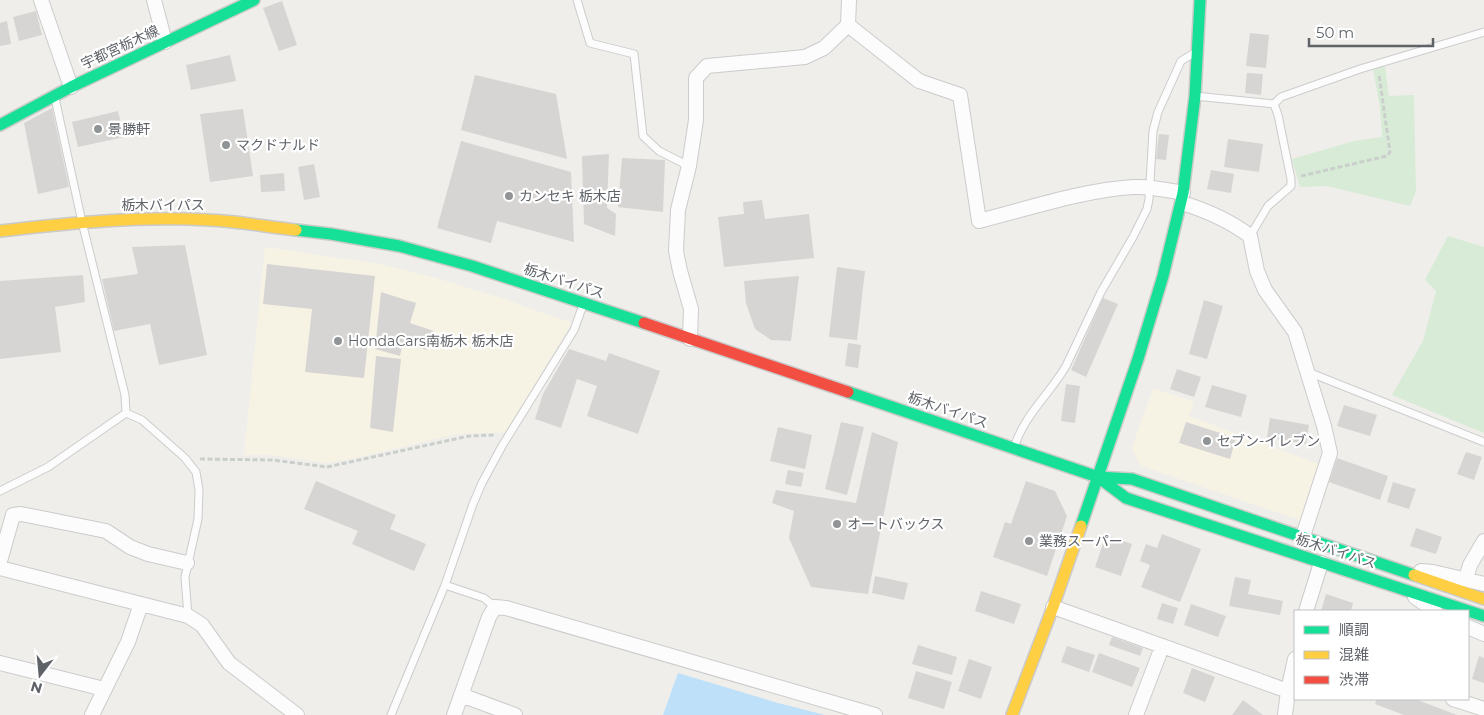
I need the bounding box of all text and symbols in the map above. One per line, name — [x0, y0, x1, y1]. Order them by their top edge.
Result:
scale bar — [1309, 15, 1433, 47]
street label: 宇都宮栃木線 — [78, 21, 162, 73]
text: 50 m — [1316, 23, 1354, 42]
place label: 景勝軒 — [108, 120, 150, 138]
marker: 景勝軒 — [92, 123, 104, 135]
place label: マクドナルド — [236, 136, 320, 154]
marker: マクドナルド — [220, 139, 232, 151]
place label: カンセキ 栃木店 — [519, 187, 621, 205]
marker: カンセキ 栃木店 — [503, 190, 515, 202]
street label: 栃木バイパス — [121, 196, 205, 214]
street label: 栃木バイパス — [521, 260, 607, 302]
place label: HondaCars南栃木 栃木店 — [348, 332, 514, 350]
marker: HondaCars南栃木 栃木店 — [332, 335, 344, 347]
street label: 栃木バイパス — [905, 388, 991, 432]
place label: セブン-イレブン — [1217, 432, 1320, 450]
marker: セブン-イレブン — [1201, 435, 1213, 447]
place label: オートバックス — [847, 515, 945, 533]
marker: オートバックス — [831, 518, 843, 530]
street label: 栃木バイパス — [1293, 530, 1379, 572]
place label: 業務スーパー — [1039, 532, 1123, 550]
marker: 業務スーパー — [1023, 535, 1035, 547]
legend — [1294, 610, 1469, 700]
text: 順調 — [1339, 620, 1369, 639]
text: 混雑 — [1339, 645, 1369, 664]
north arrow — [15, 650, 65, 700]
text: 渋滞 — [1339, 670, 1369, 689]
text: N — [28, 677, 44, 698]

